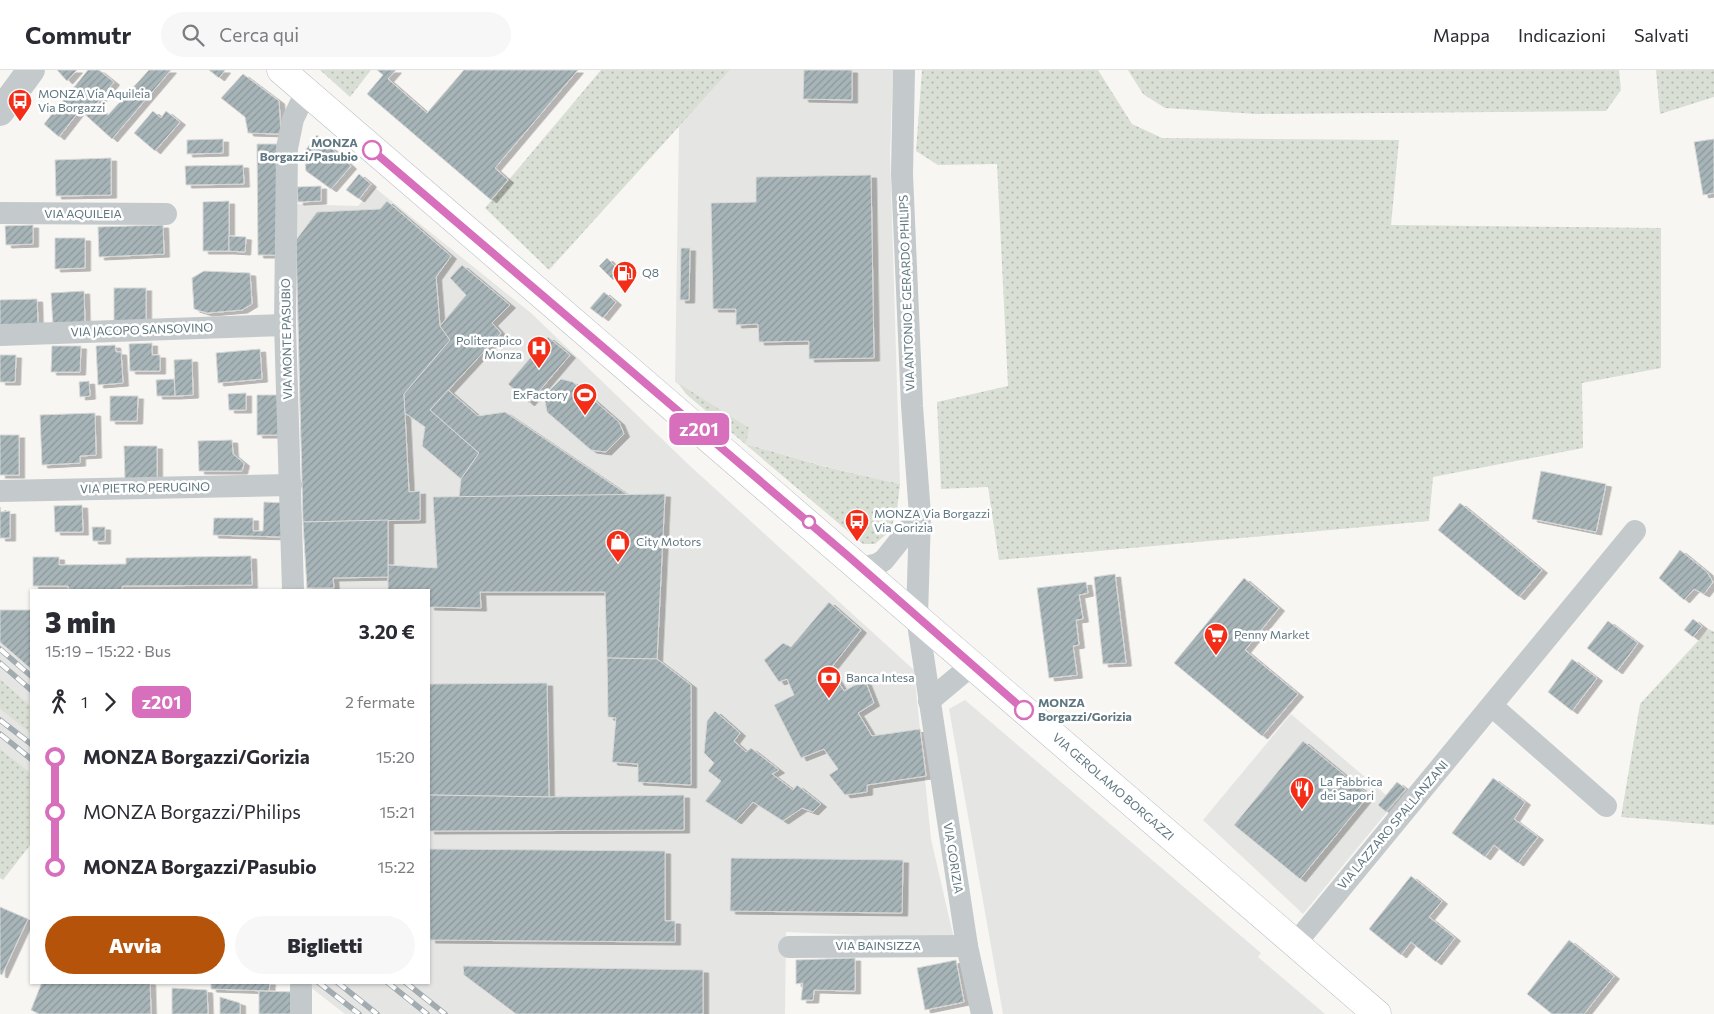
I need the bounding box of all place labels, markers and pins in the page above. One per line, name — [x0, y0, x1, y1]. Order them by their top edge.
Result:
place label: MONZA Via Aquileia Via Borgazzi — [38, 86, 150, 114]
bus stop icon: MONZA Via Aquileia Via Borgazzi — [7, 88, 33, 122]
place label: MONZA Borgazzi/Pasubio — [260, 135, 358, 163]
marker: MONZA Borgazzi/Pasubio — [362, 140, 382, 160]
fuel station icon: Q8 — [612, 260, 638, 294]
place label: Q8 — [642, 265, 659, 279]
place label: Politerapico Monza — [456, 333, 522, 361]
hospital icon: Politerapico Monza — [526, 335, 552, 369]
sports icon: ExFactory — [572, 382, 598, 416]
place label: ExFactory — [513, 387, 568, 401]
place label: MONZA Via Borgazzi Via Gorizia — [874, 506, 990, 534]
bus stop icon: MONZA Via Borgazzi Via Gorizia — [844, 508, 870, 542]
unlabelled marker — [802, 515, 816, 529]
shop icon: City Motors — [605, 529, 631, 563]
place label: City Motors — [636, 534, 701, 548]
supermarket icon: Penny Market — [1203, 622, 1229, 656]
place label: Penny Market — [1234, 627, 1310, 641]
bank icon: Banca Intesa — [816, 665, 842, 699]
place label: Banca Intesa — [846, 670, 915, 684]
place label: MONZA Borgazzi/Gorizia — [1038, 695, 1132, 723]
marker: MONZA Borgazzi/Gorizia — [1014, 700, 1034, 720]
place label: La Fabbrica dei Sapori — [1320, 774, 1383, 802]
restaurant icon: La Fabbrica dei Sapori — [1289, 776, 1315, 810]

